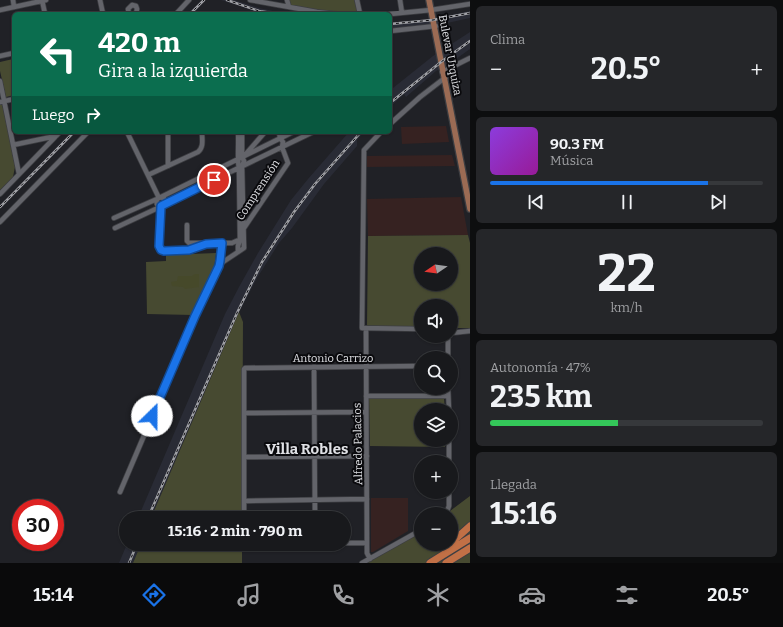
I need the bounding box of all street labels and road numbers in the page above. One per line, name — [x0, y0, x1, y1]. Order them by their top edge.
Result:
street label: Bulevar Urquiza — [436, 14, 464, 96]
street label: Comprensión — [234, 157, 282, 223]
street label: Antonio Carrizo — [293, 352, 373, 365]
street label: Alfredo Palacios — [351, 403, 365, 485]

